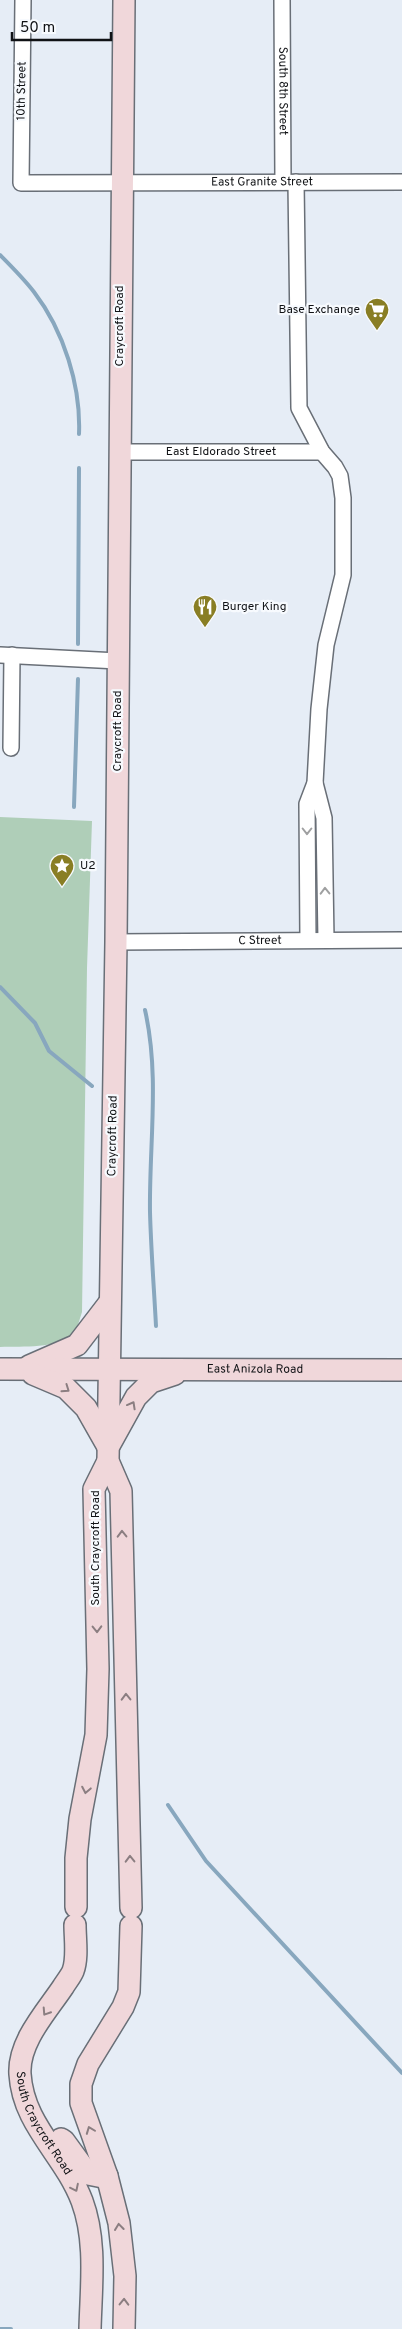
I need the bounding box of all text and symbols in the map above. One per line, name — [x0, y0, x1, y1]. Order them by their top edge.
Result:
scale bar — [12, 10, 111, 42]
text: 50 m — [20, 19, 55, 38]
street label: South 8th Street — [274, 47, 291, 135]
street label: 10th Street — [13, 61, 31, 121]
street label: East Granite Street — [211, 174, 313, 191]
street label: Craycroft Road — [112, 286, 128, 366]
supermarket icon: Base Exchange — [364, 297, 390, 331]
place label: Base Exchange — [279, 302, 360, 318]
street label: East Eldorado Street — [166, 444, 276, 460]
restaurant icon: Burger King — [192, 594, 218, 628]
place label: Burger King — [222, 599, 287, 615]
street label: Craycroft Road — [110, 691, 126, 771]
one-way arrow — [302, 827, 313, 835]
place icon: U2 — [49, 853, 75, 887]
place label: U2 — [80, 858, 96, 874]
one-way arrow — [320, 887, 330, 894]
street label: C Street — [238, 933, 282, 949]
street label: Craycroft Road — [104, 1095, 122, 1177]
street label: East Anizola Road — [207, 1362, 303, 1378]
one-way arrow — [61, 1383, 70, 1393]
one-way arrow — [126, 1401, 136, 1410]
street label: South Craycroft Road — [88, 1490, 104, 1606]
one-way arrow — [117, 1530, 128, 1538]
one-way arrow — [92, 1626, 102, 1633]
one-way arrow — [121, 1693, 132, 1701]
one-way arrow — [81, 1786, 91, 1795]
one-way arrow — [125, 1855, 135, 1863]
one-way arrow — [43, 2006, 52, 2015]
street label: South Craycroft Road — [12, 2071, 75, 2178]
one-way arrow — [86, 2127, 96, 2135]
one-way arrow — [69, 2183, 79, 2192]
one-way arrow — [114, 2223, 125, 2231]
one-way arrow — [119, 2298, 129, 2306]

